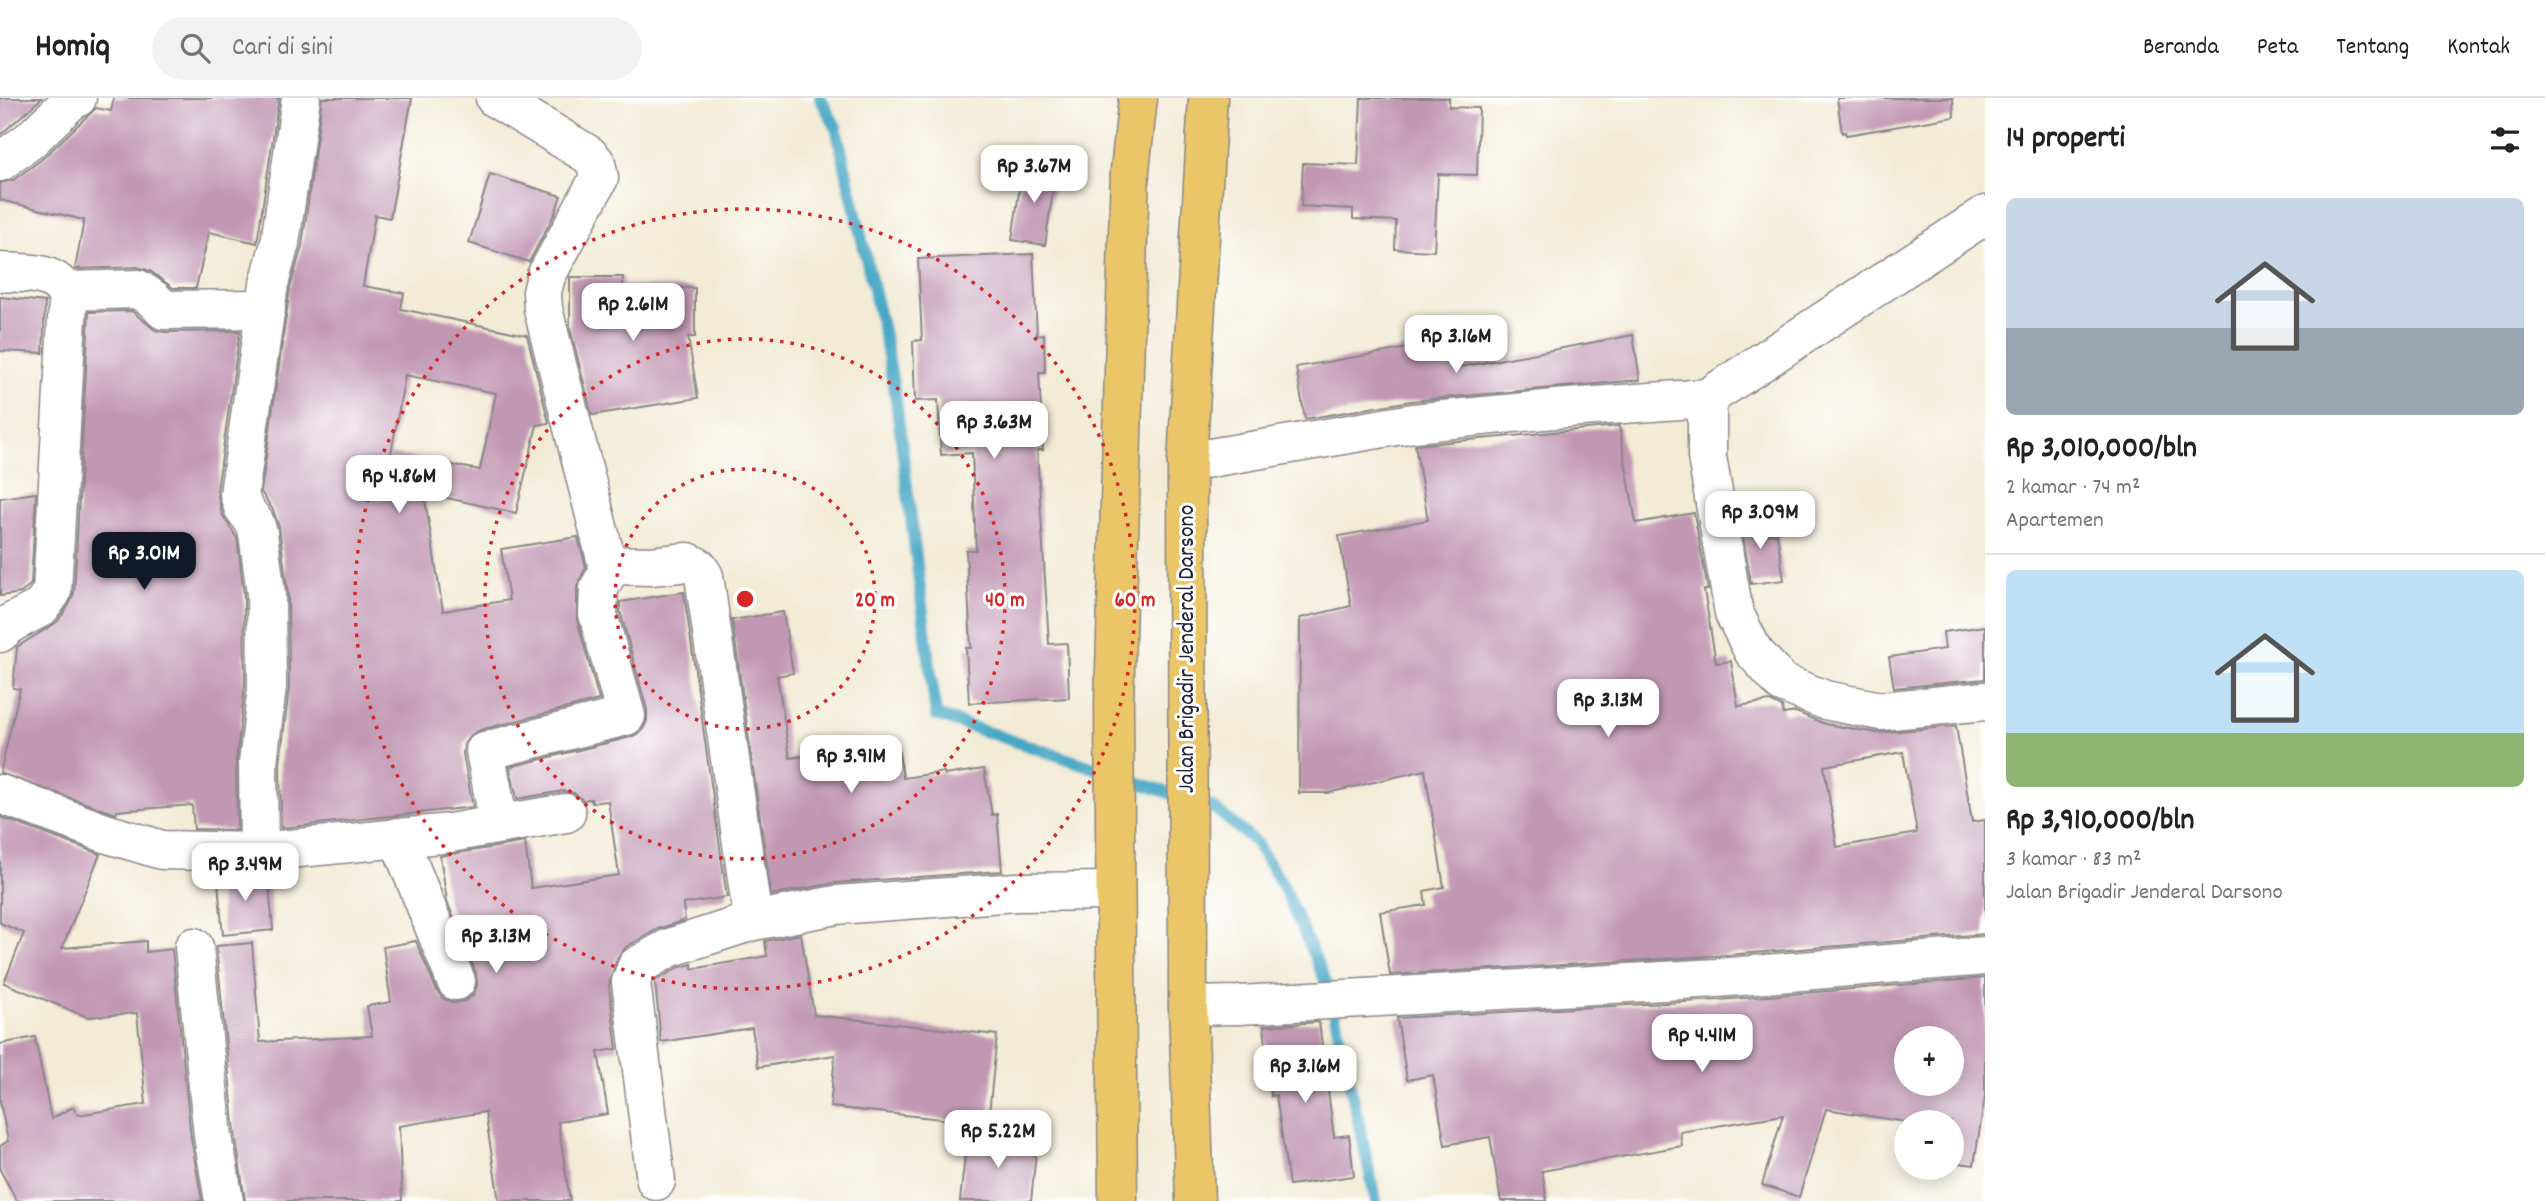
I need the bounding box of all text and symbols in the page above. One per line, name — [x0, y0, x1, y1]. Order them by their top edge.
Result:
search box — [152, 17, 642, 80]
text: Homiq — [35, 25, 110, 72]
icon: search — [176, 29, 214, 67]
text: Cari di sini — [232, 30, 333, 67]
text: Beranda — [2143, 31, 2219, 65]
text: Peta — [2257, 31, 2298, 65]
text: Tentang — [2336, 31, 2409, 65]
text: Kontak — [2447, 31, 2510, 65]
text: 14 properti — [2006, 119, 2125, 162]
icon: filters — [2486, 121, 2524, 159]
pin: Rp 3.67M — [962, 146, 1106, 205]
text: Rp 3.67M — [997, 151, 1071, 184]
icon: home — [2202, 243, 2328, 369]
pin: Rp 2.61M — [561, 284, 705, 343]
text: Rp 2.61M — [598, 289, 668, 322]
pin: Rp 3.16M — [1384, 316, 1528, 375]
text: Rp 3.16M — [1421, 321, 1491, 354]
pin: Rp 3.63M — [922, 402, 1066, 461]
text: Rp 3.63M — [956, 407, 1032, 440]
text: Rp 3,010,000/bln — [2006, 429, 2197, 472]
pin: Rp 4.86M — [327, 456, 471, 515]
text: Rp 4.86M — [362, 461, 436, 494]
text: 2 kamar · 74 m² — [2006, 472, 2140, 505]
pin: Rp 3.09M — [1688, 491, 1832, 551]
text: Rp 3.09M — [1721, 497, 1799, 530]
street label: Jalan Brigadir Jenderal Darsono — [1171, 505, 1205, 793]
text: Apartemen — [2006, 505, 2104, 538]
pin: Rp 3.01M — [72, 532, 216, 592]
text: Rp 3.01M — [108, 538, 180, 571]
centre of rings — [733, 587, 757, 611]
text: 20 m — [855, 587, 895, 617]
text: 40 m — [985, 587, 1025, 617]
text: 60 m — [1115, 587, 1155, 617]
icon: home — [2202, 615, 2328, 741]
pin: Rp 3.13M — [1536, 680, 1680, 739]
text: Rp 3.13M — [1573, 685, 1643, 718]
pin: Rp 3.91M — [779, 736, 923, 795]
text: Rp 3.91M — [816, 741, 886, 774]
text: Rp 3,910,000/bln — [2006, 801, 2194, 844]
pin: Rp 3.49M — [173, 844, 317, 903]
text: 3 kamar · 83 m² — [2006, 844, 2142, 877]
text: Rp 3.49M — [208, 849, 282, 882]
text: Jalan Brigadir Jenderal Darsono — [2006, 877, 2283, 910]
pin: Rp 3.13M — [424, 916, 568, 975]
text: Rp 3.13M — [461, 921, 531, 954]
pin: Rp 4.41M — [1630, 1014, 1774, 1074]
text: Rp 4.41M — [1668, 1020, 1736, 1053]
map controls — [1894, 1026, 1964, 1180]
button: + — [1894, 1026, 1964, 1096]
pin: Rp 3.16M — [1233, 1046, 1377, 1105]
text: Rp 3.16M — [1270, 1051, 1340, 1084]
pin: Rp 5.22M — [926, 1110, 1070, 1170]
button: − — [1894, 1110, 1964, 1180]
text: Rp 5.22M — [960, 1116, 1036, 1149]

